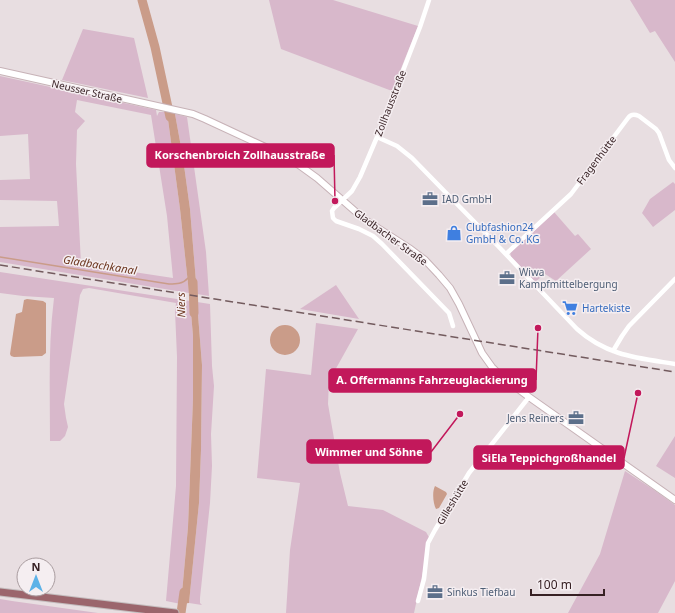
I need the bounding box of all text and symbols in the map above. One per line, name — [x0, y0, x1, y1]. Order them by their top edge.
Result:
street label: Zollhausstraße — [371, 68, 409, 138]
street label: Neusser Straße — [50, 76, 124, 106]
street label: Fragenhütte — [573, 132, 619, 187]
callout: Korschenbroich Zollhausstraße — [147, 144, 334, 167]
text: Korschenbroich Zollhausstraße — [155, 147, 326, 162]
office icon: IAD GmbH — [421, 190, 439, 208]
place label: IAD GmbH — [442, 192, 492, 206]
street label: Gladbacher Straße — [352, 206, 431, 269]
place label: Clubfashion24 GmbH & Co. KG — [466, 220, 540, 246]
shop icon: Clubfashion24 GmbH & Co. KG — [445, 224, 463, 242]
water label: Gladbachkanal — [62, 251, 139, 278]
place label: Wiwa Kampfmittelbergung — [519, 265, 618, 291]
office icon: Wiwa Kampfmittelbergung — [498, 269, 516, 287]
water label: Niers — [173, 292, 188, 318]
supermarket icon: Hartekiste — [561, 299, 579, 317]
place label: Hartekiste — [582, 301, 631, 315]
callout: A. Offermanns Fahrzeuglackierung — [329, 369, 536, 392]
text: A. Offermanns Fahrzeuglackierung — [336, 372, 528, 387]
office icon: Jens Reiners — [567, 409, 585, 427]
place label: Jens Reiners — [506, 411, 564, 425]
callout: Wimmer und Söhne — [307, 440, 431, 463]
text: Wimmer und Söhne — [315, 444, 423, 459]
callout: SiEla Teppichgroßhandel — [474, 446, 624, 469]
text: SiEla Teppichgroßhandel — [482, 450, 616, 465]
street label: Gilleshütte — [433, 476, 471, 527]
north arrow — [16, 557, 56, 597]
text: N — [32, 559, 40, 574]
scale bar — [531, 571, 604, 597]
text: 100 m — [537, 576, 572, 593]
office icon: Sinkus Tiefbau — [426, 583, 444, 601]
place label: Sinkus Tiefbau — [447, 585, 515, 599]

